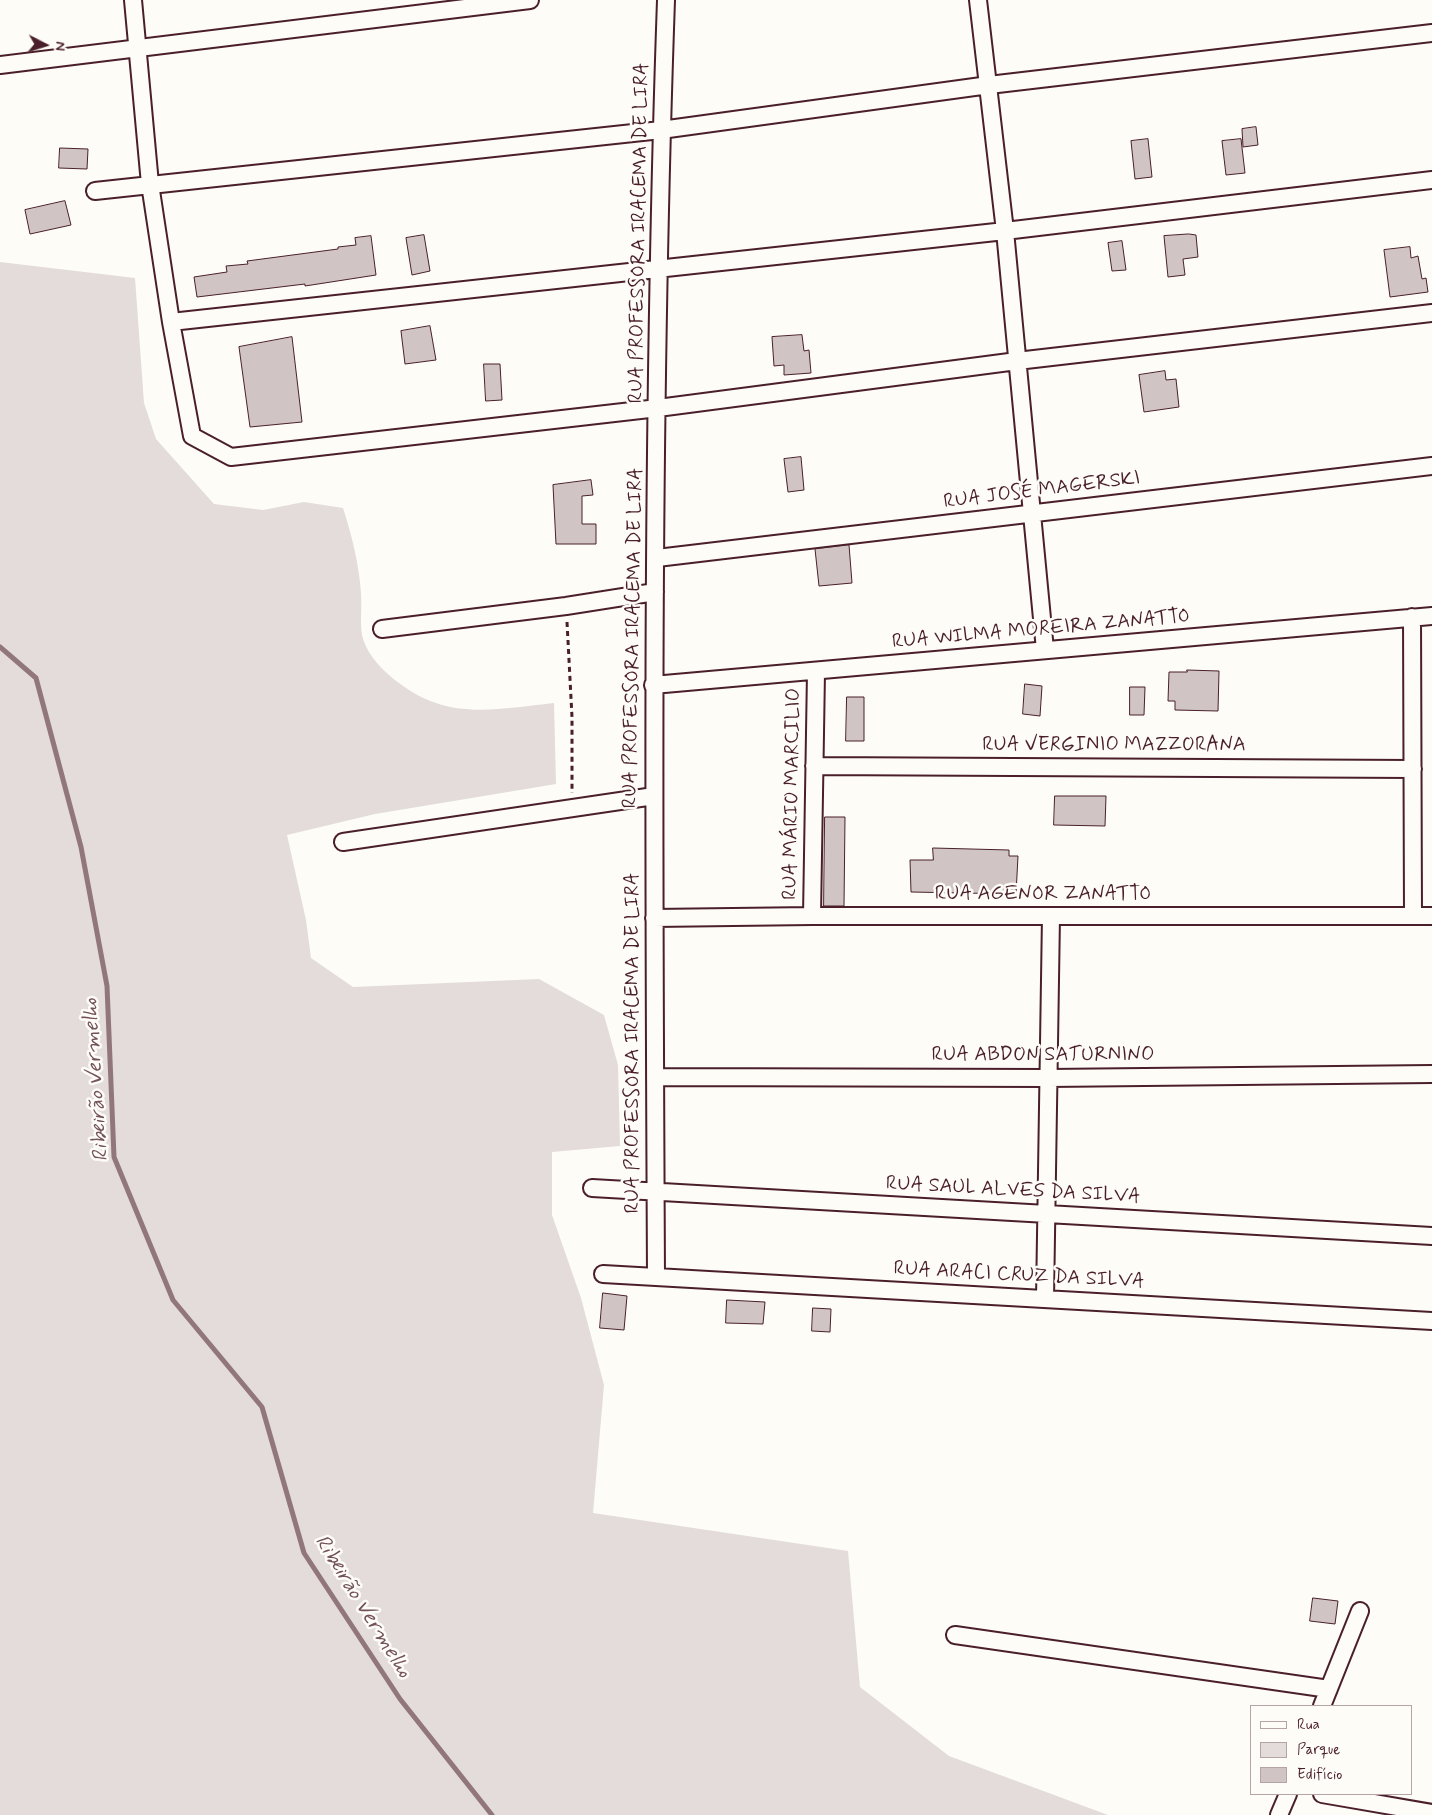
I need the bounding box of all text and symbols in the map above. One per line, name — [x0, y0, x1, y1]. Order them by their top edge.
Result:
north arrow — [20, 20, 70, 70]
text: N — [51, 41, 69, 52]
street label: RUA PROFESSORA IRACEMA DE LIRA — [625, 62, 655, 404]
street label: RUA PROFESSORA IRACEMA DE LIRA — [619, 467, 649, 809]
street label: RUA JOSÉ MAGERSKI — [942, 467, 1142, 515]
street label: RUA WILMA MOREIRA ZANATTO — [891, 605, 1191, 655]
street label: RUA MÁRIO MARCILIO — [779, 688, 807, 900]
street label: RUA VERGINIO MAZZORANA — [982, 734, 1246, 758]
street label: RUA PROFESSORA IRACEMA DE LIRA — [622, 873, 646, 1213]
street label: RUA AGENOR ZANATTO — [935, 883, 1151, 907]
water label: Ribeirão Vermelho — [79, 998, 115, 1162]
street label: RUA ABDON SATURNINO — [932, 1044, 1154, 1068]
street label: RUA SAUL ALVES DA SILVA — [885, 1172, 1141, 1210]
street label: RUA ARACI CRUZ DA SILVA — [893, 1257, 1145, 1295]
water label: Ribeirão Vermelho — [308, 1531, 416, 1683]
legend — [1250, 1705, 1412, 1795]
text: Rua — [1297, 1715, 1320, 1735]
text: Parque — [1297, 1740, 1340, 1760]
text: Edifício — [1297, 1765, 1342, 1785]

